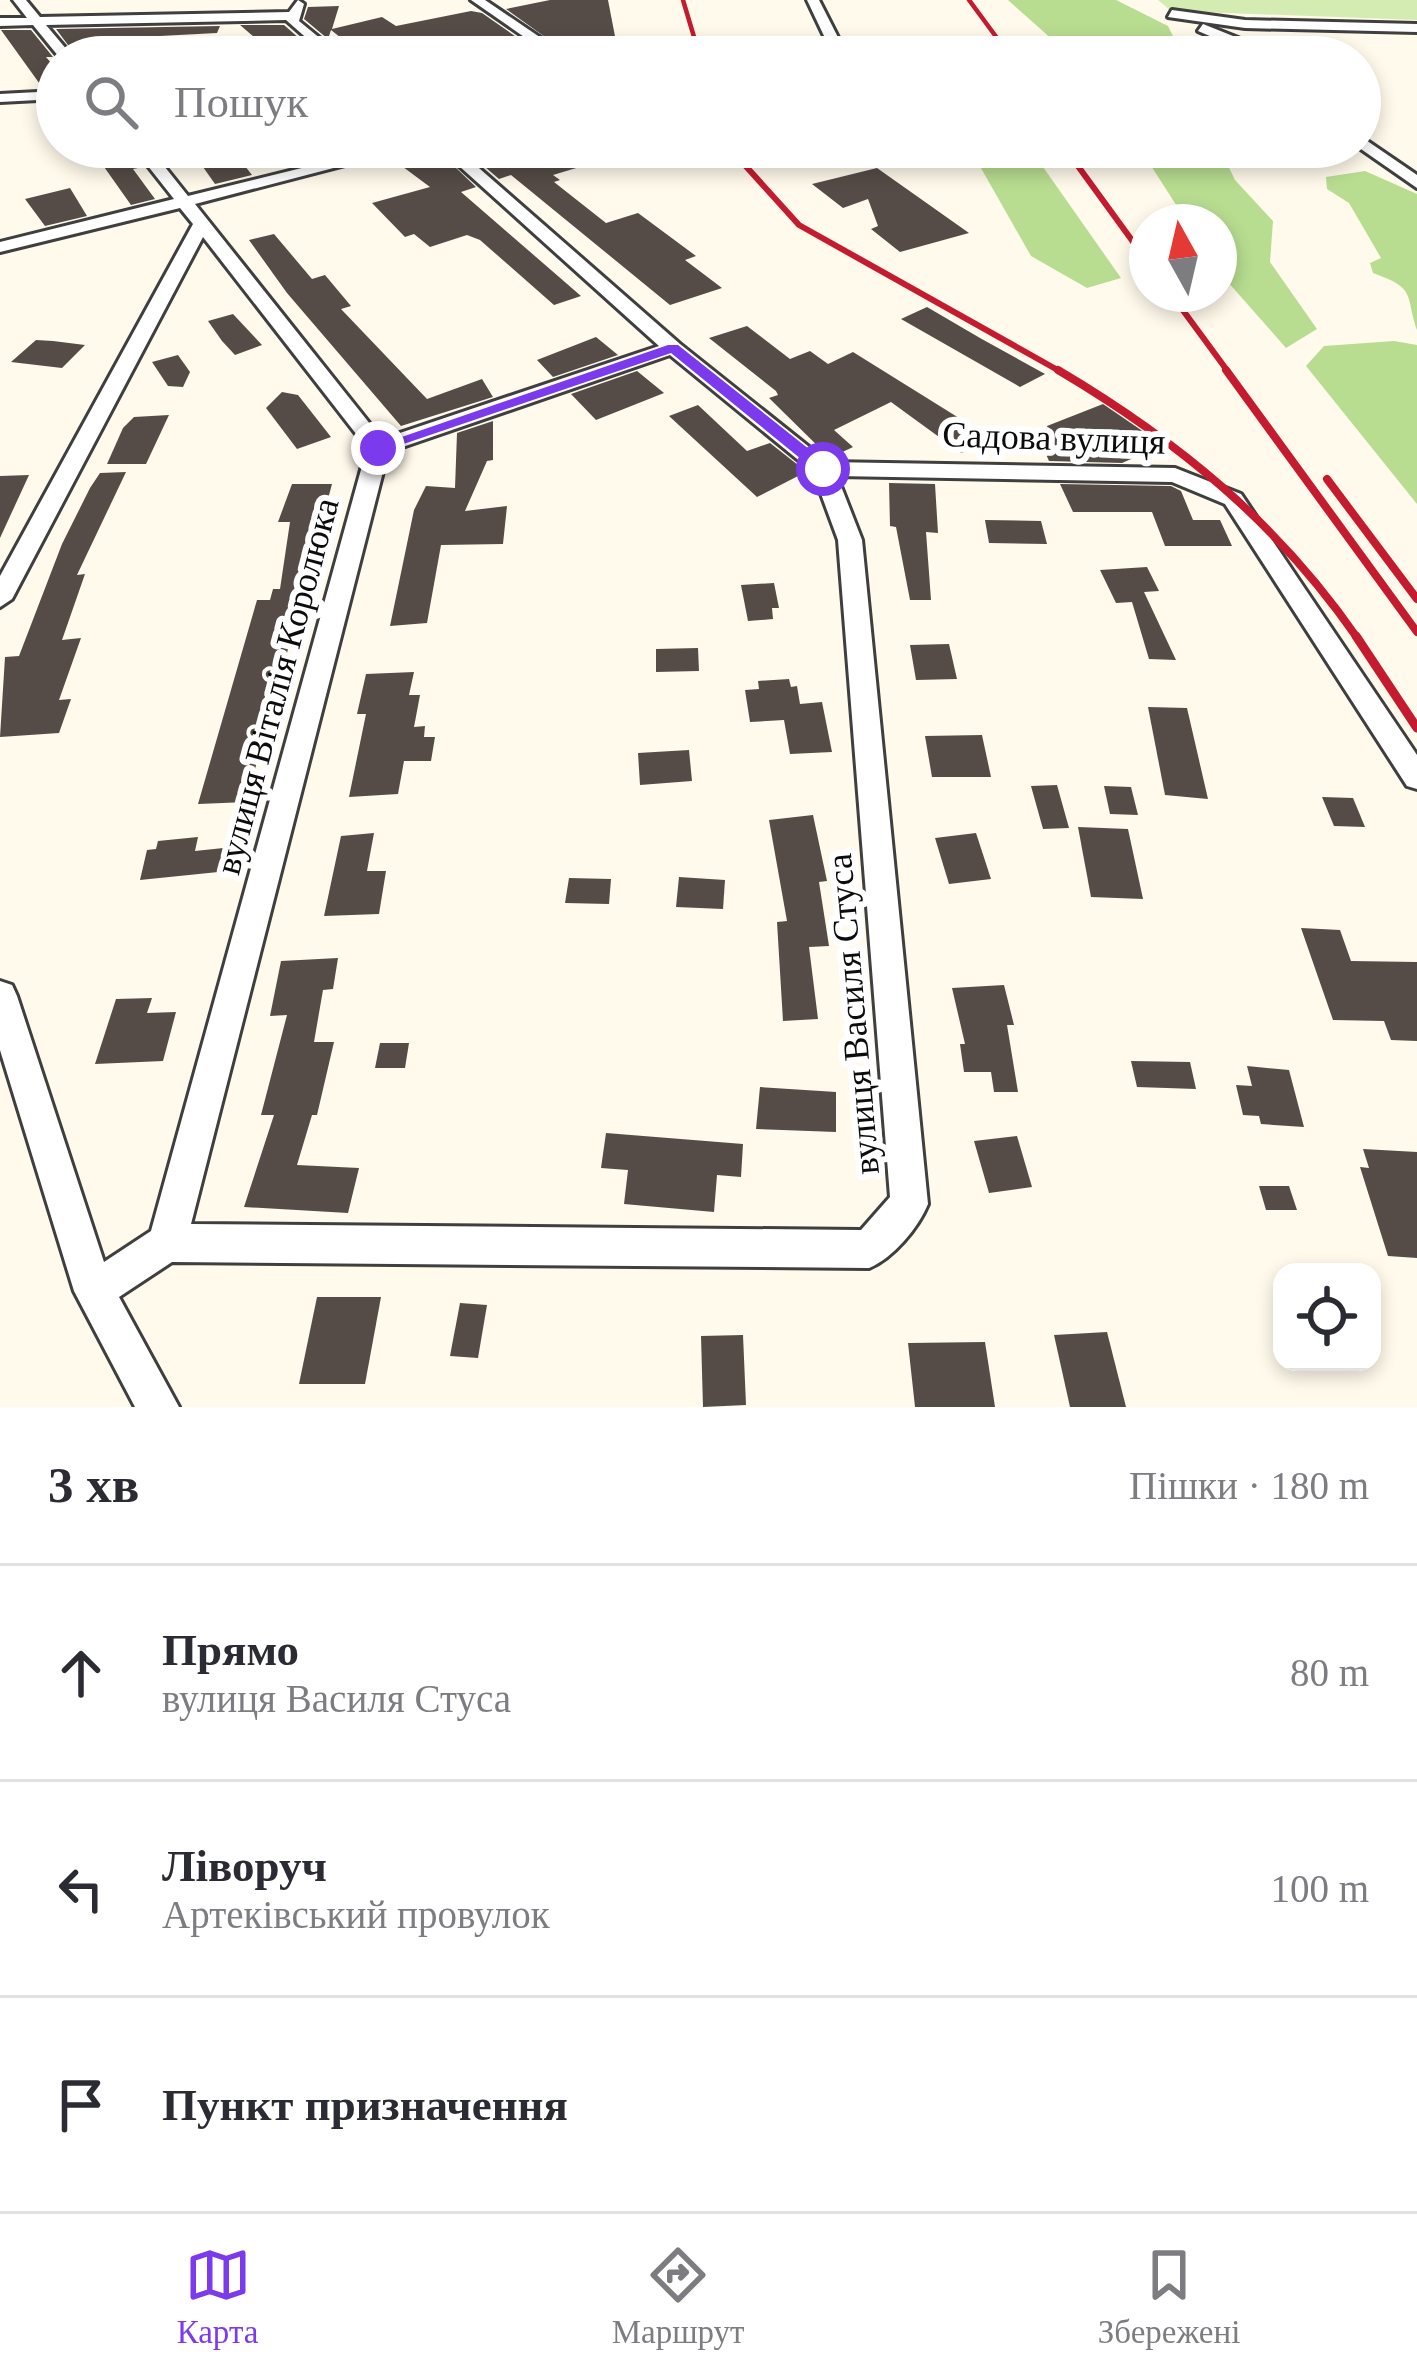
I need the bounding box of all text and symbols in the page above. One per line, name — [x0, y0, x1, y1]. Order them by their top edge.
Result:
search box — [36, 36, 1381, 168]
icon: search — [78, 69, 144, 135]
text: Пошук — [174, 77, 308, 127]
north arrow — [1129, 204, 1237, 312]
street label: Садова вулиця — [942, 414, 1166, 462]
route end — [351, 421, 405, 475]
route start — [796, 442, 850, 496]
street label: вулиця Віталія Королюка — [207, 494, 347, 878]
street label: вулиця Василя Стуса — [819, 852, 887, 1176]
map controls — [1273, 1263, 1381, 1371]
button: locate — [1273, 1263, 1381, 1371]
text: 3 хв — [48, 1457, 139, 1513]
text: Пішки · 180 m — [1129, 1464, 1369, 1507]
text: Прямо — [162, 1625, 299, 1675]
icon: ahead — [48, 1640, 114, 1706]
text: 80 m — [1290, 1651, 1369, 1694]
text: вулиця Василя Стуса — [162, 1677, 511, 1720]
text: Ліворуч — [162, 1841, 327, 1891]
icon: left — [48, 1856, 114, 1922]
text: 100 m — [1270, 1867, 1369, 1910]
text: Артеківський провулок — [162, 1893, 550, 1936]
icon: arrive — [48, 2072, 114, 2138]
text: Пункт призначення — [162, 2080, 568, 2130]
tab: Карта — [177, 2242, 258, 2351]
tab: Маршрут — [612, 2242, 745, 2351]
tab: Збережені — [1098, 2242, 1240, 2351]

